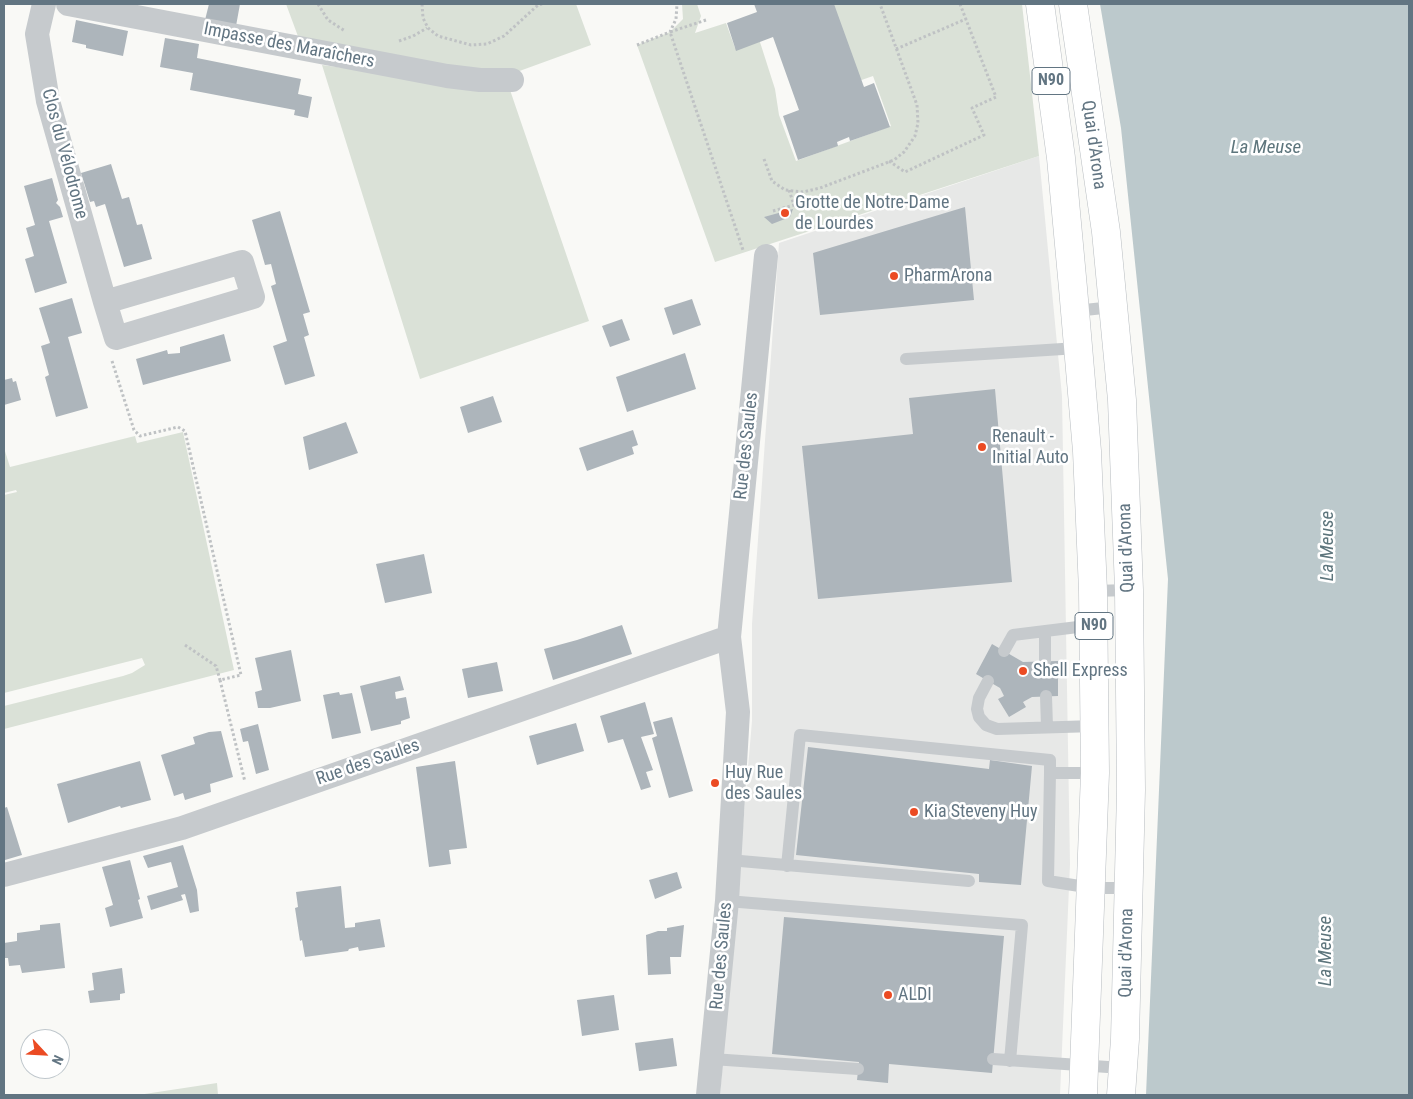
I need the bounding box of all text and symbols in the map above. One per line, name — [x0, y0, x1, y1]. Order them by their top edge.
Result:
street label: Impasse des Maraîchers — [202, 19, 376, 73]
road number: N90 — [1032, 68, 1070, 94]
street label: Clos du Vélodrome — [36, 86, 92, 222]
street label: Quai d'Arona — [1076, 99, 1110, 191]
water label: La Meuse — [1231, 137, 1301, 159]
place label: Grotte de Notre-Dame de Lourdes — [795, 192, 949, 234]
marker: Grotte de Notre-Dame de Lourdes — [779, 207, 791, 219]
place label: PharmArona — [904, 265, 992, 287]
marker: PharmArona — [888, 270, 900, 282]
street label: Rue des Saules — [731, 391, 763, 501]
place label: Renault - Initial Auto — [992, 426, 1069, 468]
marker: Renault - Initial Auto — [976, 441, 988, 453]
street label: Quai d'Arona — [1115, 503, 1139, 593]
water label: La Meuse — [1317, 511, 1339, 581]
road number: N90 — [1075, 612, 1113, 640]
place label: Shell Express — [1033, 660, 1128, 682]
marker: Shell Express — [1017, 665, 1029, 677]
street label: Rue des Saules — [313, 735, 423, 791]
place label: Huy Rue des Saules — [725, 762, 802, 804]
marker: Huy Rue des Saules — [709, 777, 721, 789]
place label: Kia Steveny Huy — [924, 801, 1037, 823]
marker: Kia Steveny Huy — [908, 806, 920, 818]
street label: Rue des Saules — [707, 901, 737, 1011]
street label: Quai d'Arona — [1115, 908, 1139, 998]
water label: La Meuse — [1315, 916, 1337, 986]
place label: ALDI — [898, 984, 932, 1006]
marker: ALDI — [882, 989, 894, 1001]
north arrow — [20, 1029, 70, 1079]
text: N — [49, 1053, 67, 1067]

